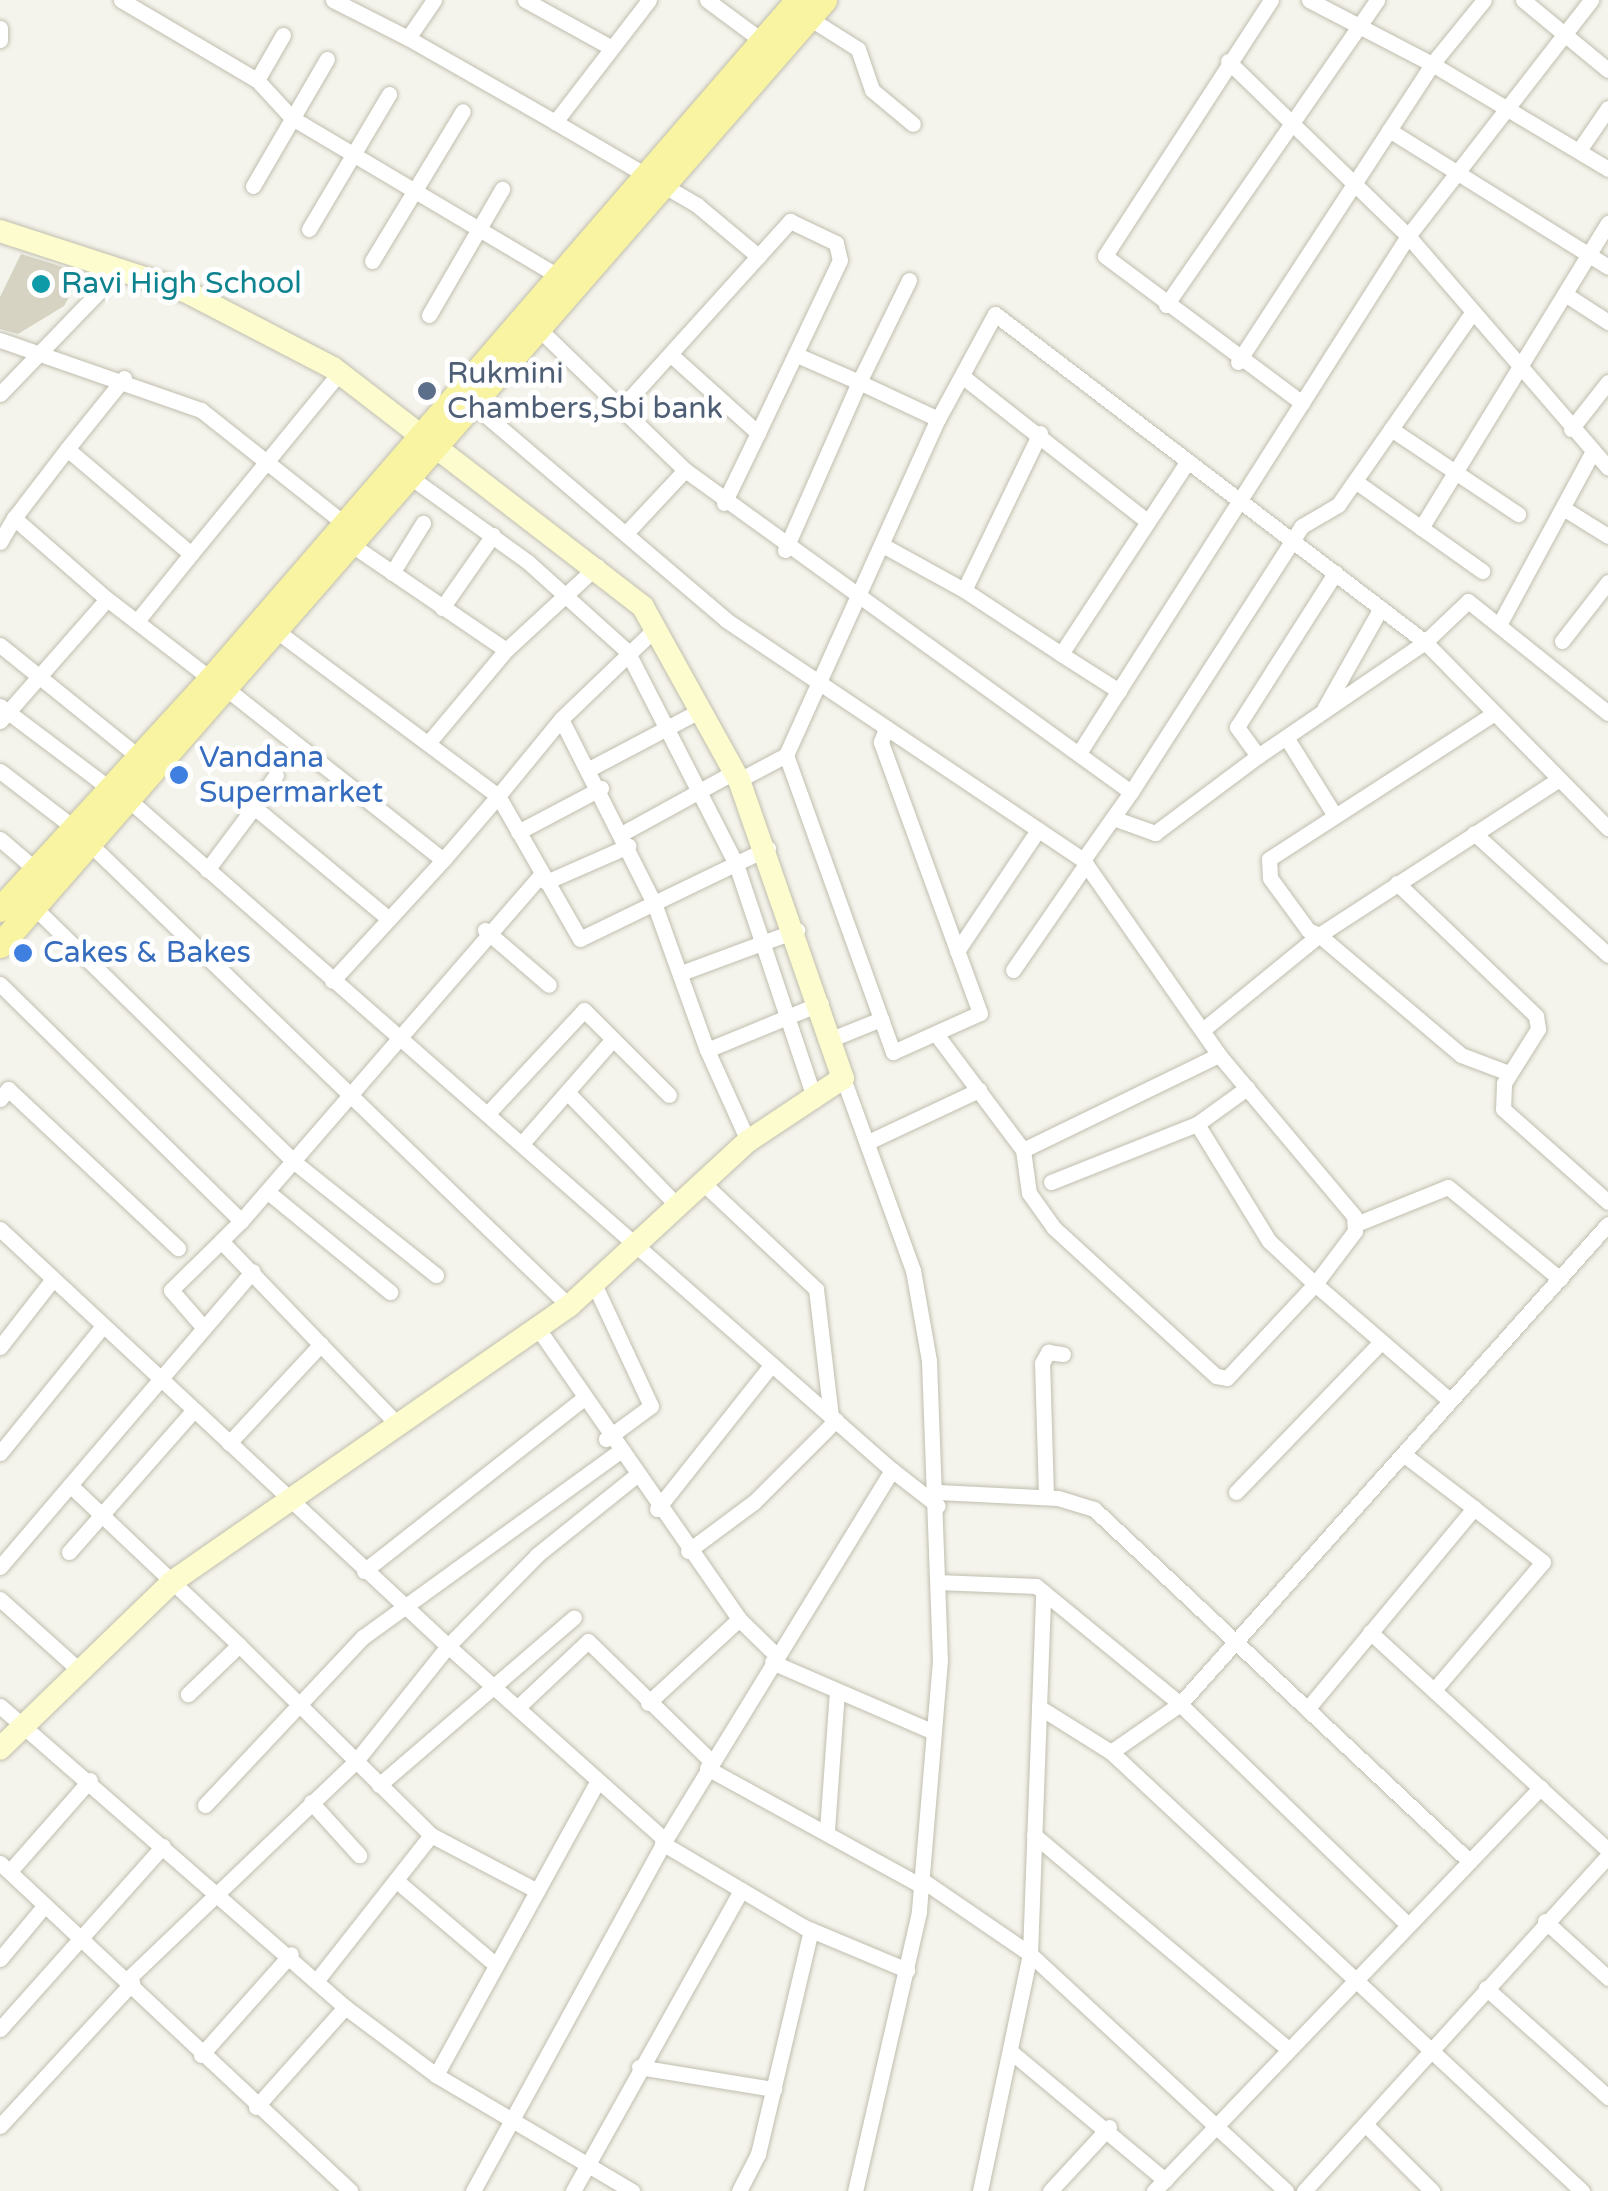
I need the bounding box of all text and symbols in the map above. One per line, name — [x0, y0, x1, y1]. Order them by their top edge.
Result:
place label: Ravi High School — [61, 266, 302, 302]
marker: Ravi High School — [30, 273, 52, 295]
place label: Rukmini Chambers,Sbi bank — [447, 356, 723, 426]
marker: Rukmini Chambers,Sbi bank — [416, 380, 438, 402]
place label: Vandana Supermarket — [199, 740, 383, 810]
marker: Vandana Supermarket — [168, 764, 190, 786]
place label: Cakes & Bakes — [43, 935, 251, 971]
marker: Cakes & Bakes — [12, 942, 34, 964]

